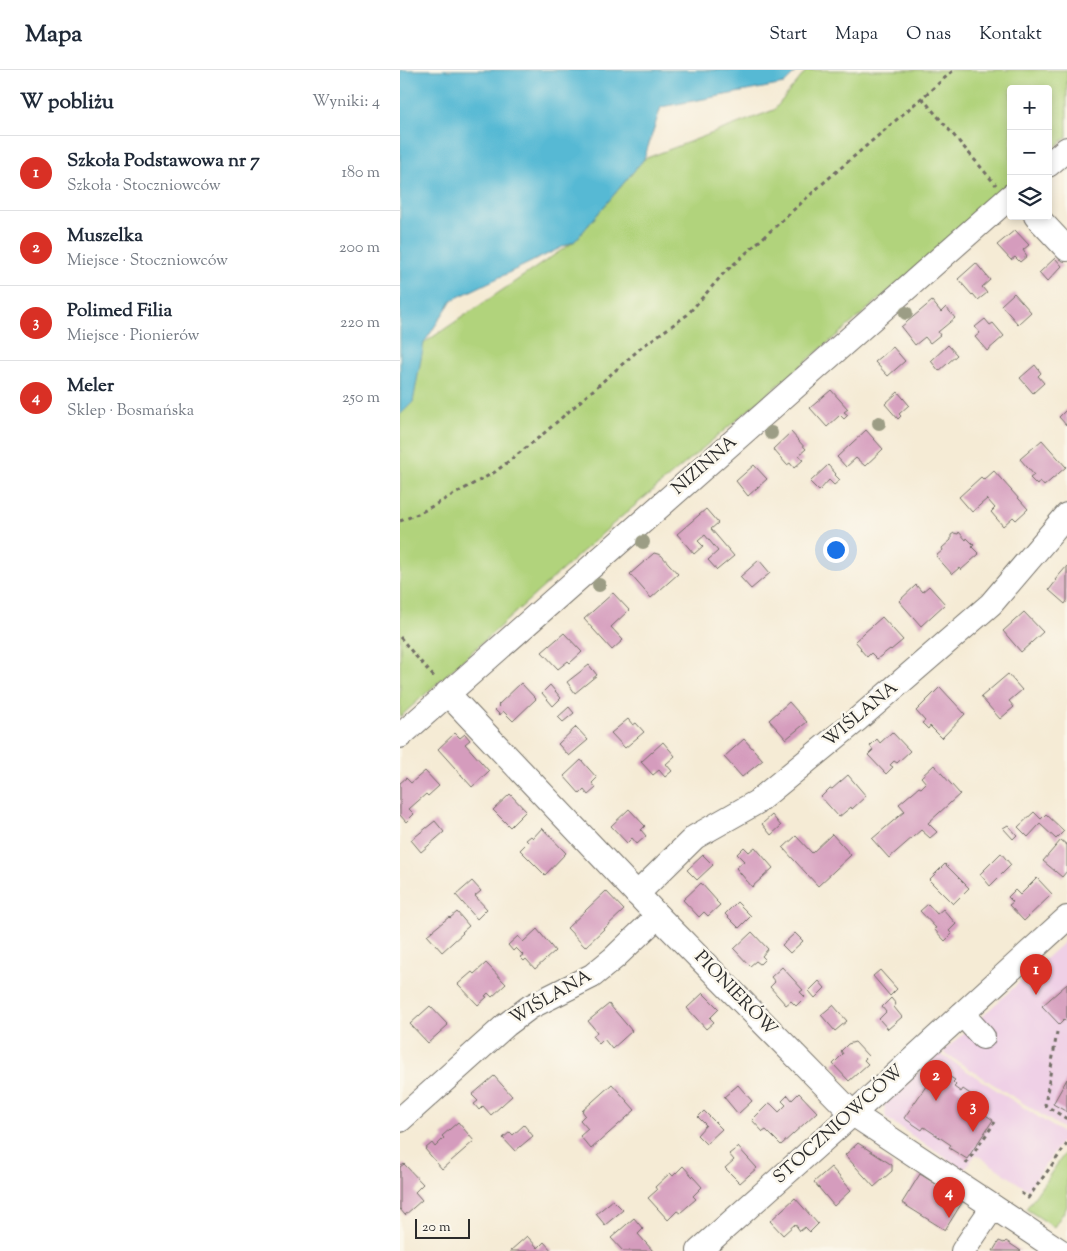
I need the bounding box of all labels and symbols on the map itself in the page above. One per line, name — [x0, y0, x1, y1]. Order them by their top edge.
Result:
street label: NIZINNA — [667, 430, 744, 502]
your location — [823, 537, 849, 563]
street label: WIŚLANA — [817, 675, 904, 754]
street label: PIONIERÓW — [688, 945, 783, 1042]
pin: 1 — [1020, 954, 1052, 995]
street label: WIŚLANA — [505, 963, 597, 1032]
street label: STOCZNIOWCÓW — [767, 1058, 910, 1191]
pin: 2 — [920, 1060, 952, 1101]
pin: 3 — [957, 1091, 989, 1132]
pin: 4 — [933, 1177, 965, 1218]
scale bar — [415, 1216, 470, 1239]

